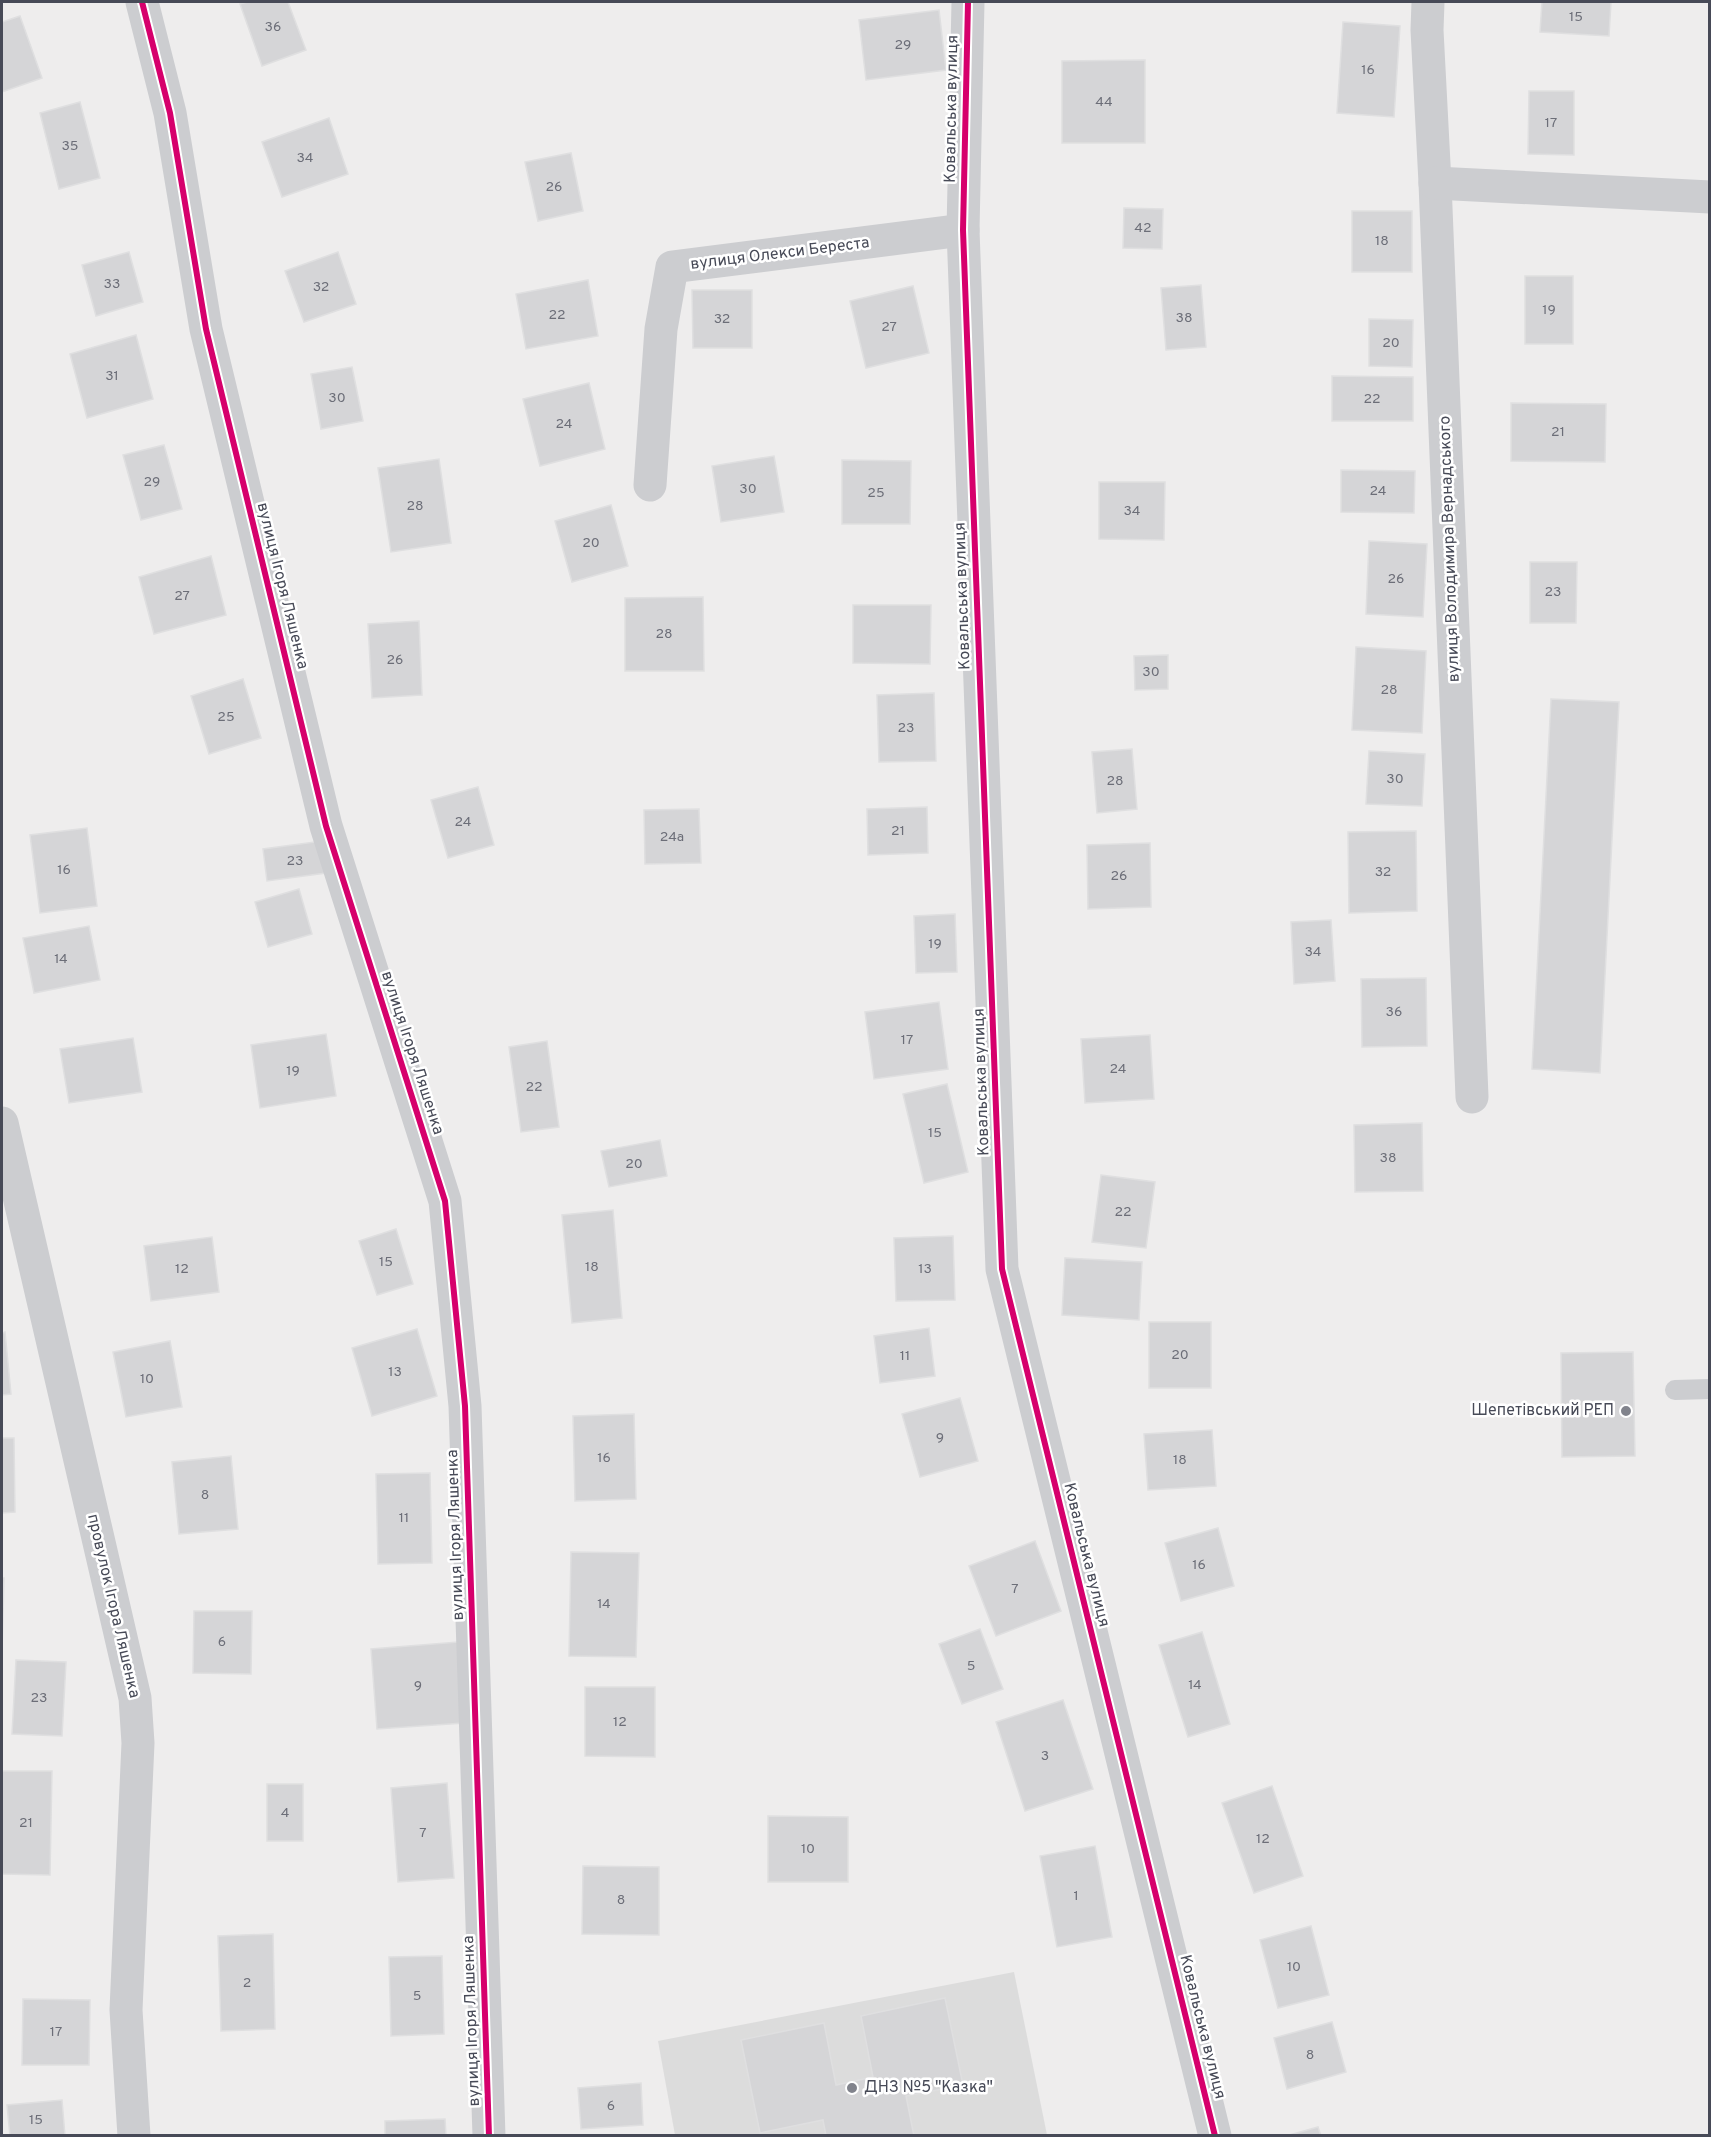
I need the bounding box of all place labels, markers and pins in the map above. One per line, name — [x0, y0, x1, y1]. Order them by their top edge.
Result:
place label: Шепетівський РЕП — [1471, 1401, 1614, 1421]
marker: Шепетівський РЕП — [1619, 1404, 1633, 1418]
place label: ДНЗ №5 "Казка" — [864, 2078, 993, 2098]
marker: ДНЗ №5 "Казка" — [845, 2081, 859, 2095]

